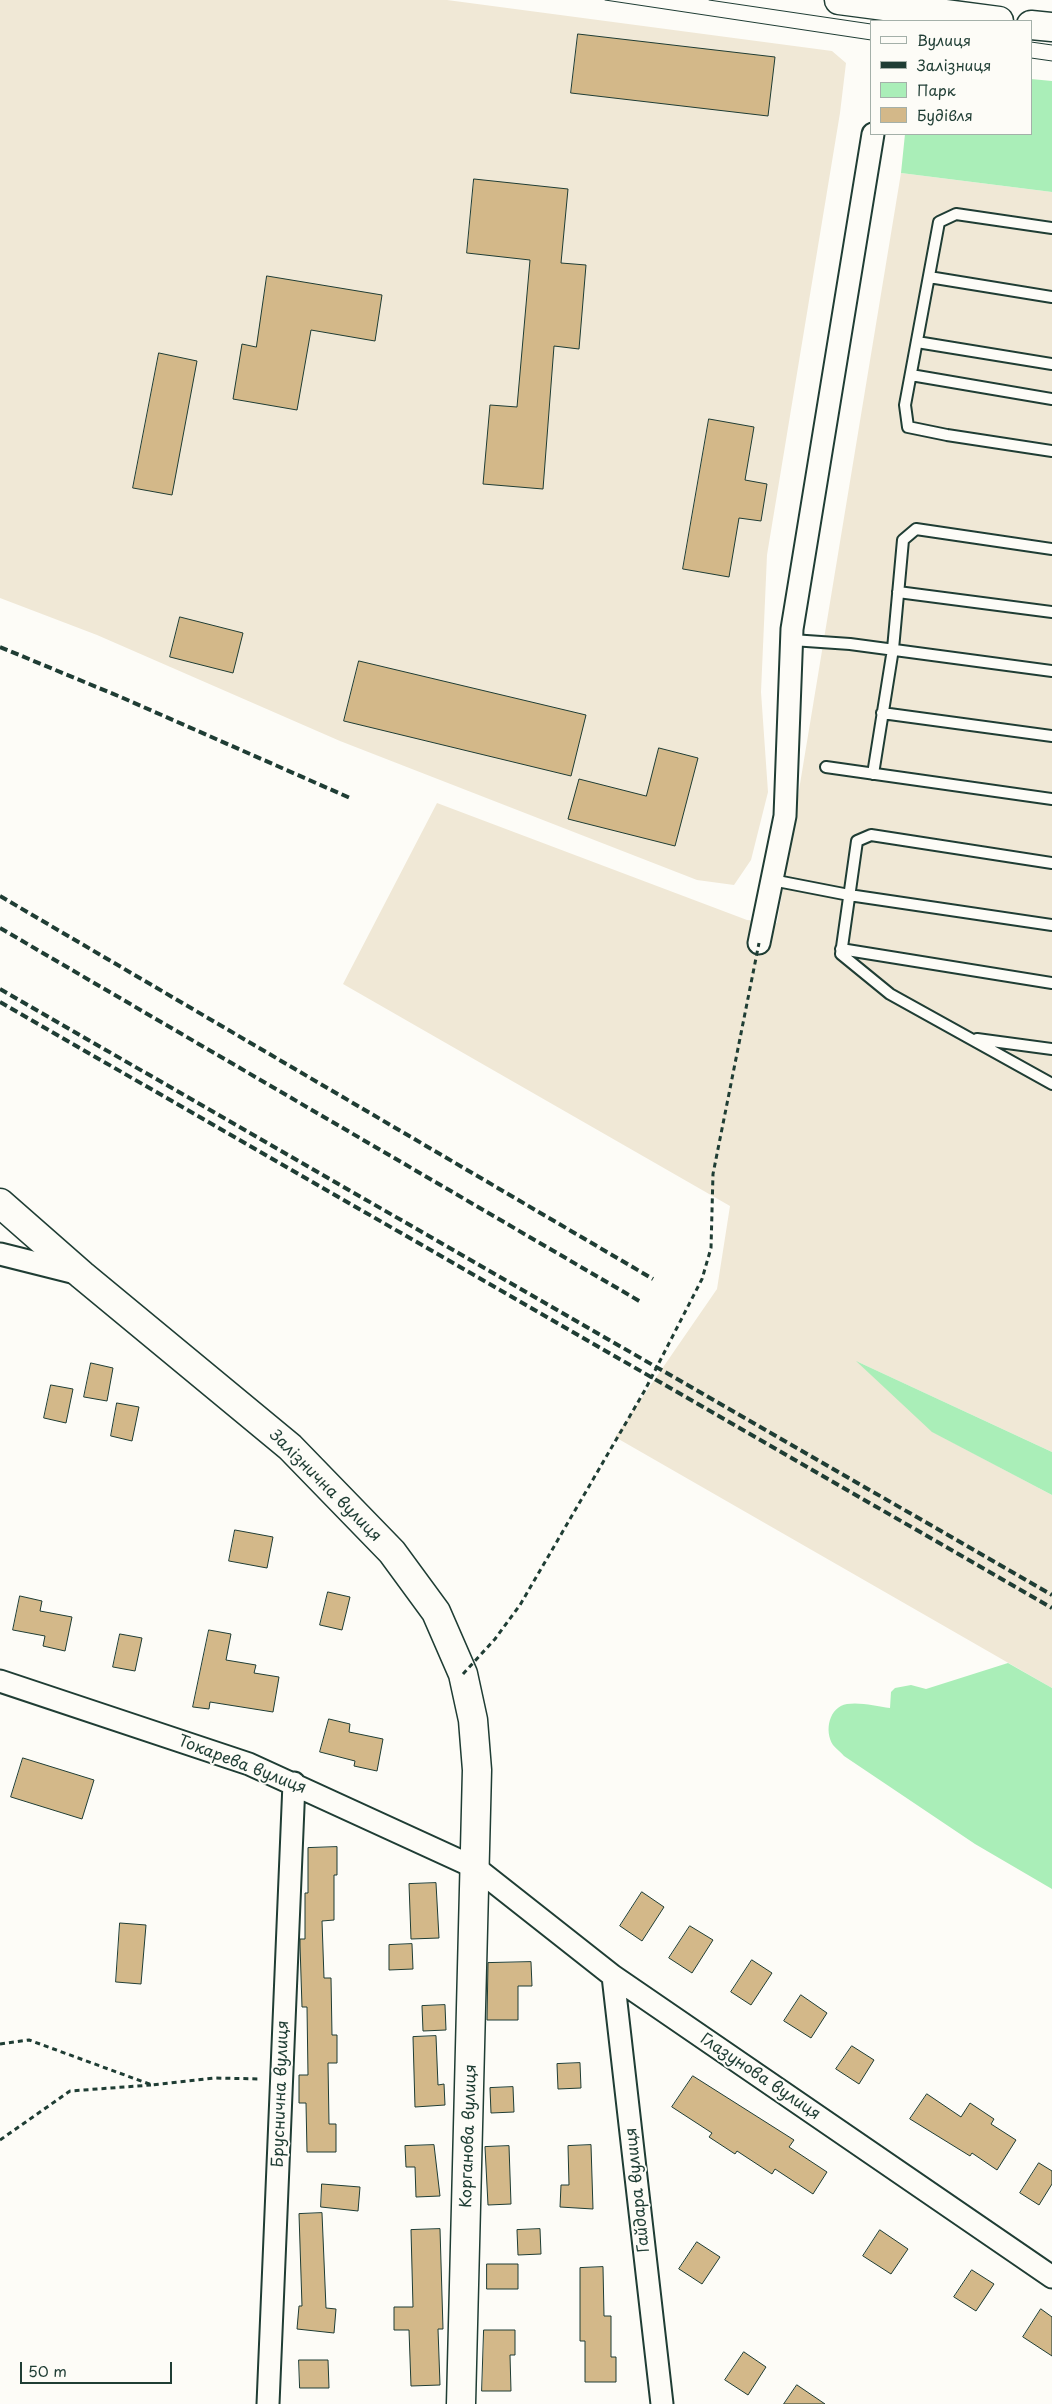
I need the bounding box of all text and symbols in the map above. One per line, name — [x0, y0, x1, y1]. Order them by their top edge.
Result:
legend — [870, 20, 1032, 135]
text: Вулиця — [917, 28, 971, 51]
text: Залізниця — [917, 53, 991, 76]
text: Парк — [917, 78, 956, 101]
text: Будівля — [917, 103, 973, 126]
street label: Залізнична вулиця — [265, 1426, 385, 1546]
street label: Токарева вулиця — [175, 1732, 309, 1798]
street label: Бруснична вулиця — [269, 2020, 293, 2168]
street label: Глазунова вулиця — [696, 2030, 824, 2124]
street label: Корганова вулиця — [457, 2064, 481, 2208]
street label: Гайдара вулиця — [622, 2127, 654, 2253]
scale bar — [22, 2352, 175, 2384]
text: 50 m — [28, 2359, 67, 2382]

